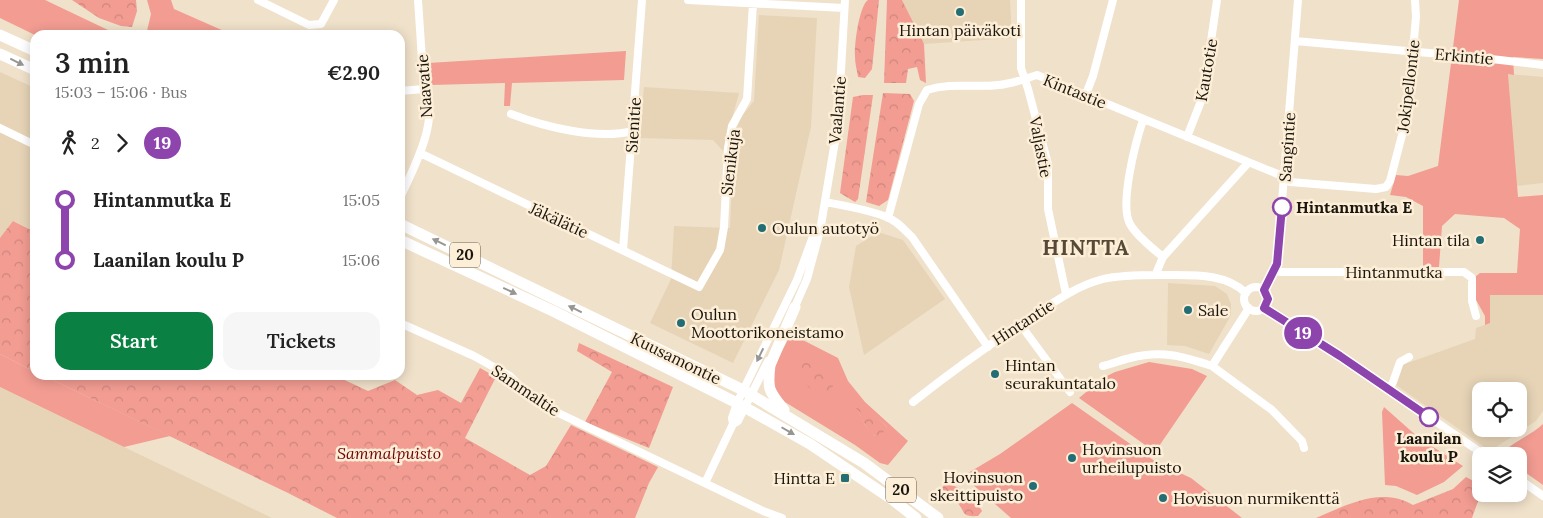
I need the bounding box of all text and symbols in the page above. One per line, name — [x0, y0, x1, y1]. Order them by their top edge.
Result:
marker: Hintan päiväkoti — [954, 6, 966, 18]
place label: Hintan päiväkoti — [899, 20, 1021, 40]
street label: Kautotie — [1191, 37, 1221, 103]
street label: Jokipellontie — [1392, 38, 1424, 135]
street label: Erkintie — [1434, 43, 1494, 69]
text: 3 min — [55, 45, 130, 81]
street label: Naavatie — [412, 53, 436, 119]
one-way arrow — [10, 58, 25, 66]
text: €2.90 — [327, 61, 380, 85]
street label: Kintastie — [1041, 69, 1110, 113]
street label: Vaalantie — [824, 75, 850, 146]
text: 15:03 – 15:06 · Bus — [55, 82, 187, 102]
street label: Sienitie — [621, 96, 645, 154]
street label: Sangintie — [1275, 111, 1299, 182]
street label: Valjastie — [1025, 114, 1057, 180]
street label: Sienikuja — [716, 128, 744, 196]
icon: walk — [55, 129, 83, 157]
icon: forward — [108, 129, 136, 157]
text: 19 — [154, 131, 171, 154]
text: 2 — [91, 133, 100, 153]
text: Hintanmutka E — [93, 188, 231, 212]
text: 15:05 — [343, 190, 380, 210]
street label: Jäkälätie — [525, 197, 592, 242]
marker: Hintanmutka E — [1272, 197, 1292, 217]
place label: Hintanmutka E — [1296, 197, 1412, 217]
place label: Oulun autotyö — [772, 218, 879, 238]
marker: Oulun autotyö — [756, 222, 768, 234]
place label: Hintan tila — [1392, 230, 1470, 250]
district label: HINTTA — [1042, 234, 1130, 261]
marker: Hintan tila — [1474, 234, 1486, 246]
one-way arrow — [431, 238, 446, 246]
road number: 20 — [450, 242, 480, 268]
text: Laanilan koulu P — [93, 248, 244, 272]
text: 15:06 — [342, 250, 380, 270]
street label: Hintanmutka — [1345, 262, 1443, 282]
one-way arrow — [503, 288, 517, 296]
street label: Hintantie — [988, 294, 1058, 349]
place label: Sale — [1198, 300, 1229, 320]
place label: Oulun Moottorikoneistamo — [691, 304, 844, 342]
marker: Sale — [1182, 304, 1194, 316]
one-way arrow — [568, 305, 583, 314]
button: Start — [55, 312, 213, 370]
button: Tickets — [223, 312, 380, 370]
marker: Oulun Moottorikoneistamo — [675, 317, 687, 329]
line badge: 19 — [1280, 317, 1326, 349]
text: 19 — [1294, 321, 1312, 344]
street label: Kuusamontie — [628, 328, 725, 389]
one-way arrow — [756, 348, 764, 363]
place label: Hintan seurakuntatalo — [1005, 355, 1116, 393]
street label: Sammaltie — [488, 360, 564, 420]
marker: Hintan seurakuntatalo — [989, 368, 1001, 380]
map controls — [1472, 382, 1527, 502]
button: locate — [1472, 382, 1527, 437]
marker: Laanilan koulu P — [1419, 407, 1439, 427]
one-way arrow — [781, 427, 794, 436]
place label: Laanilan koulu P — [1396, 428, 1462, 466]
place label: Hovinsuon urheilupuisto — [1082, 439, 1182, 477]
park label: Sammalpuisto — [337, 443, 441, 463]
button: layers — [1472, 447, 1527, 502]
marker: Hovinsuon urheilupuisto — [1066, 452, 1078, 464]
place label: Hovinsuon skeittipuisto — [930, 467, 1023, 505]
place label: Hintta E — [774, 468, 835, 488]
marker: Hintta E — [839, 472, 851, 484]
road number: 20 — [886, 478, 916, 502]
marker: Hovinsuon skeittipuisto — [1027, 480, 1039, 492]
place label: Hovisuon nurmikenttä — [1173, 488, 1340, 508]
marker: Hovisuon nurmikenttä — [1157, 492, 1169, 504]

